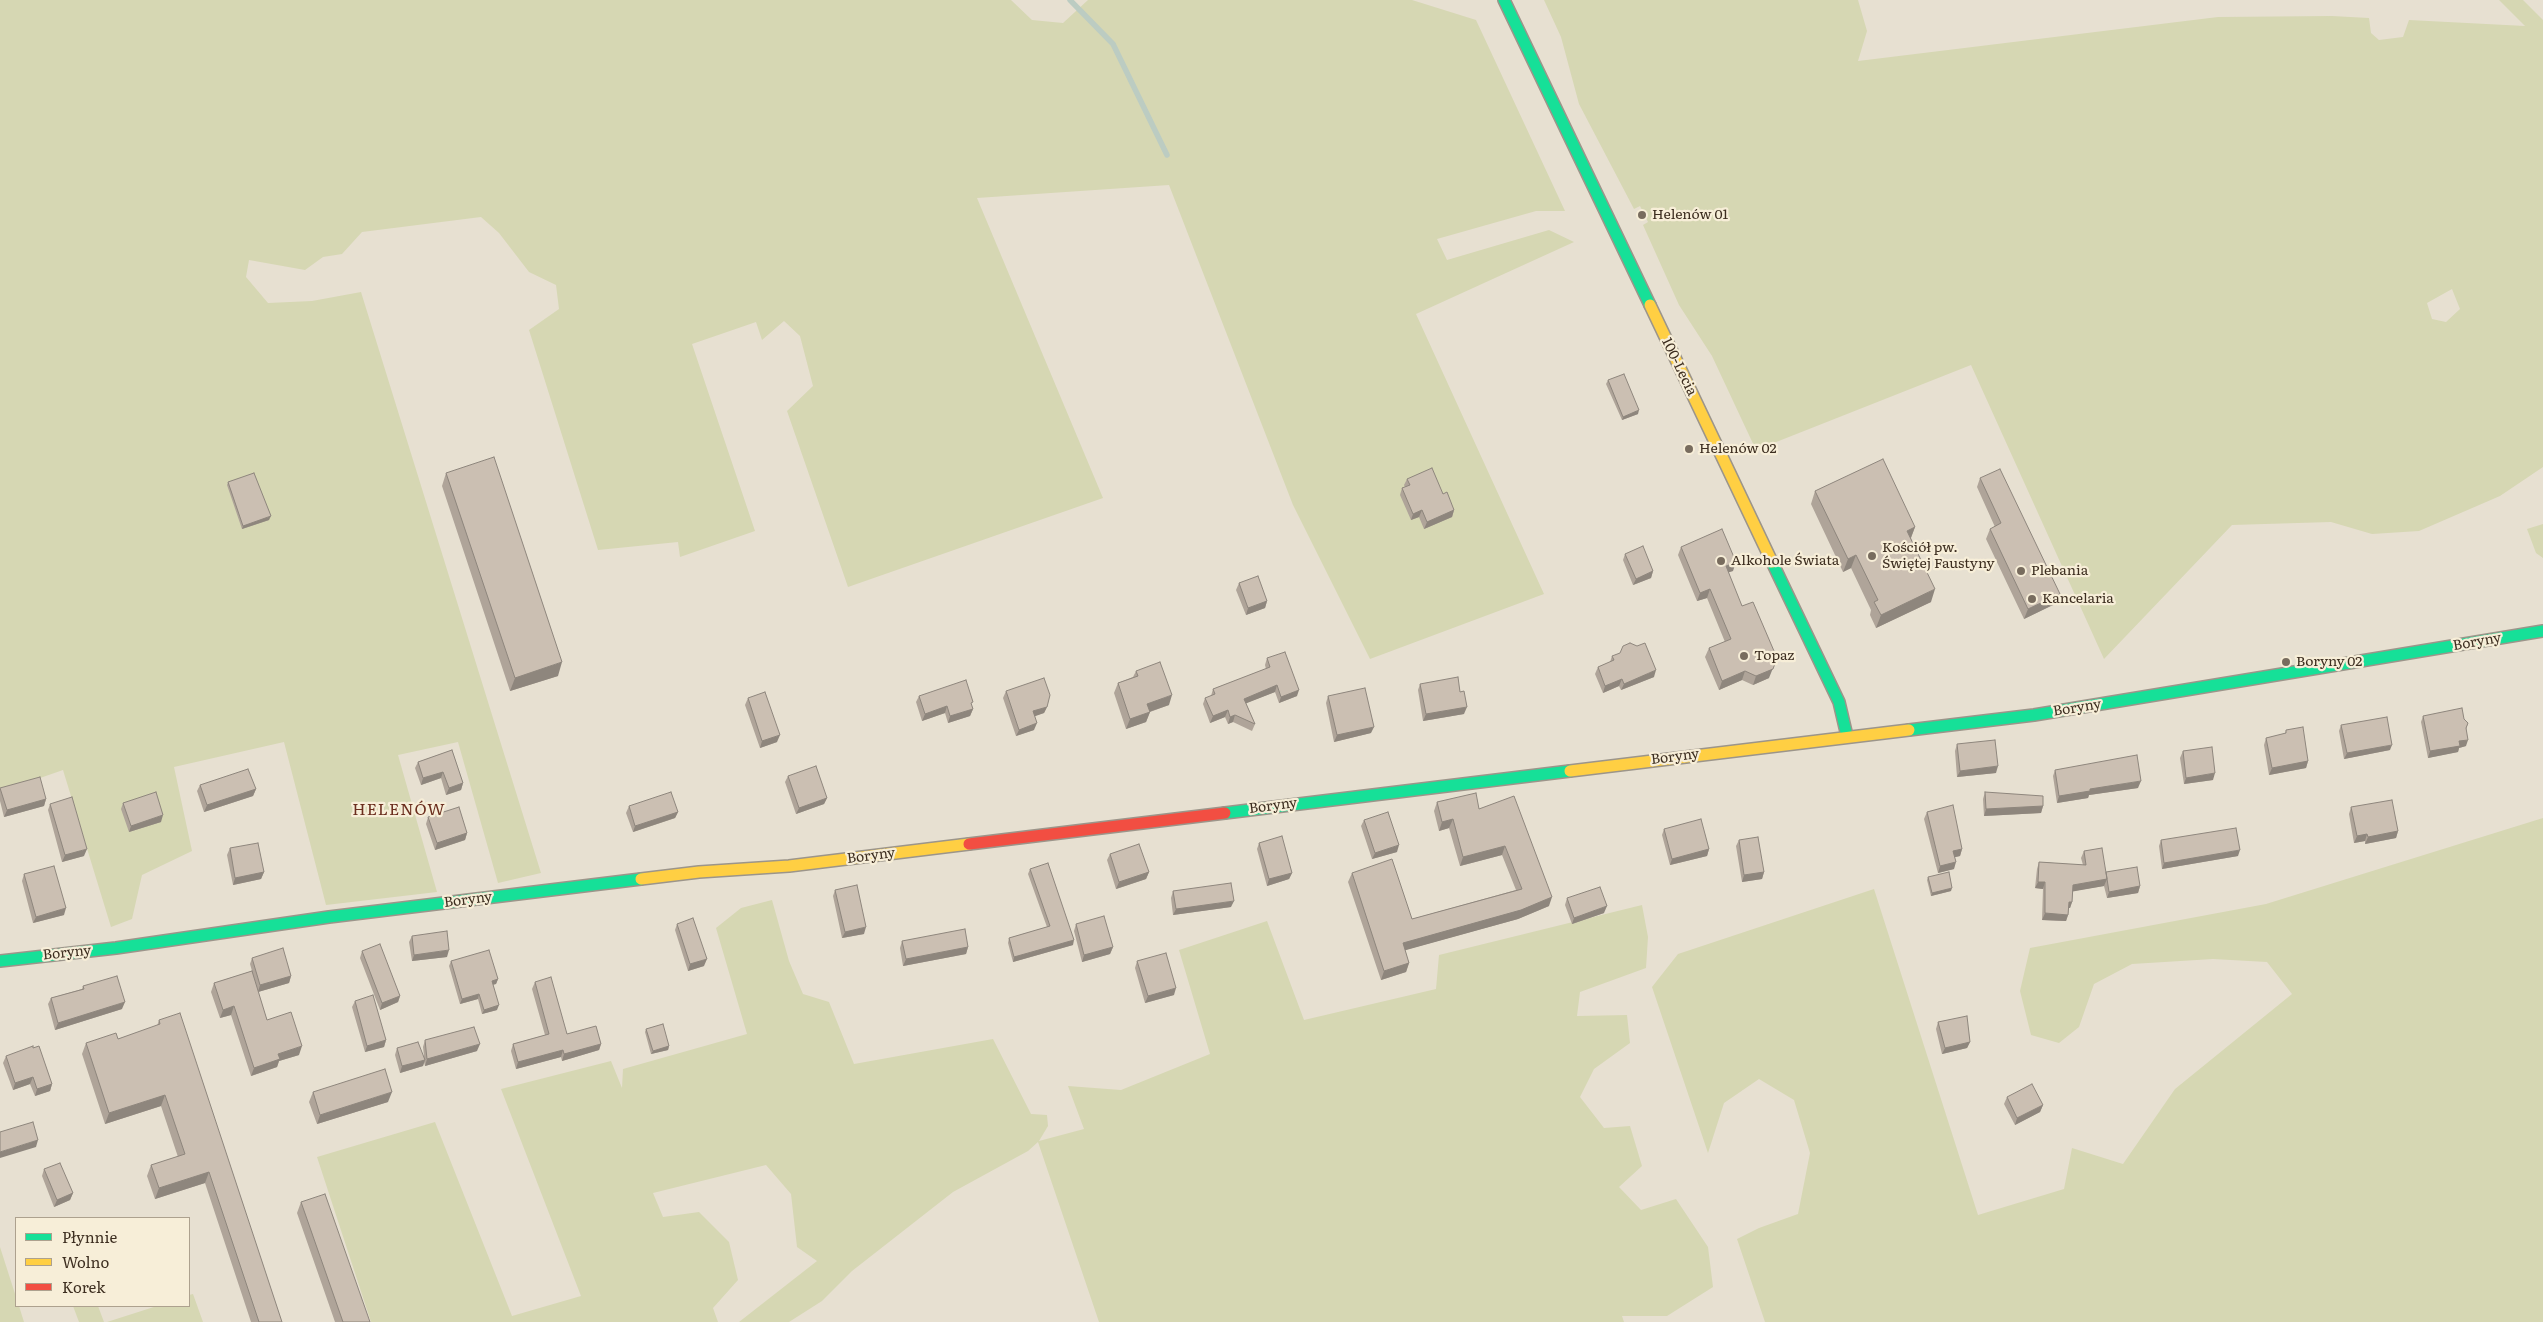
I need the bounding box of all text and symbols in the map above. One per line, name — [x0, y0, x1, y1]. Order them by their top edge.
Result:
place label: Helenów 01 — [1652, 207, 1728, 223]
marker: Helenów 01 — [1636, 209, 1648, 221]
street label: 100-Lecia — [1658, 335, 1700, 399]
place label: Helenów 02 — [1699, 441, 1776, 457]
marker: Helenów 02 — [1683, 443, 1695, 455]
place label: Kościół pw. Świętej Faustyny — [1882, 540, 1994, 572]
marker: Kościół pw. Świętej Faustyny — [1866, 550, 1878, 562]
place label: Alkohole Świata — [1731, 553, 1839, 569]
marker: Alkohole Świata — [1715, 555, 1727, 567]
place label: Plebania — [2031, 563, 2088, 579]
marker: Plebania — [2015, 565, 2027, 577]
place label: Kancelaria — [2042, 591, 2114, 607]
marker: Kancelaria — [2026, 593, 2038, 605]
street label: Boryny — [2452, 630, 2502, 654]
place label: Topaz — [1754, 648, 1794, 664]
marker: Topaz — [1738, 650, 1750, 662]
place label: Boryny 02 — [2296, 654, 2362, 670]
marker: Boryny 02 — [2280, 656, 2292, 668]
street label: Boryny — [2052, 696, 2102, 720]
street label: Boryny — [1650, 746, 1700, 768]
street label: Boryny — [1248, 795, 1298, 817]
district label: HELENÓW — [351, 800, 447, 820]
street label: Boryny — [846, 845, 896, 867]
street label: Boryny — [443, 889, 493, 911]
street label: Boryny — [42, 942, 92, 964]
legend — [15, 1217, 190, 1307]
text: Płynnie — [62, 1225, 117, 1248]
text: Wolno — [62, 1250, 109, 1273]
text: Korek — [62, 1275, 105, 1298]

